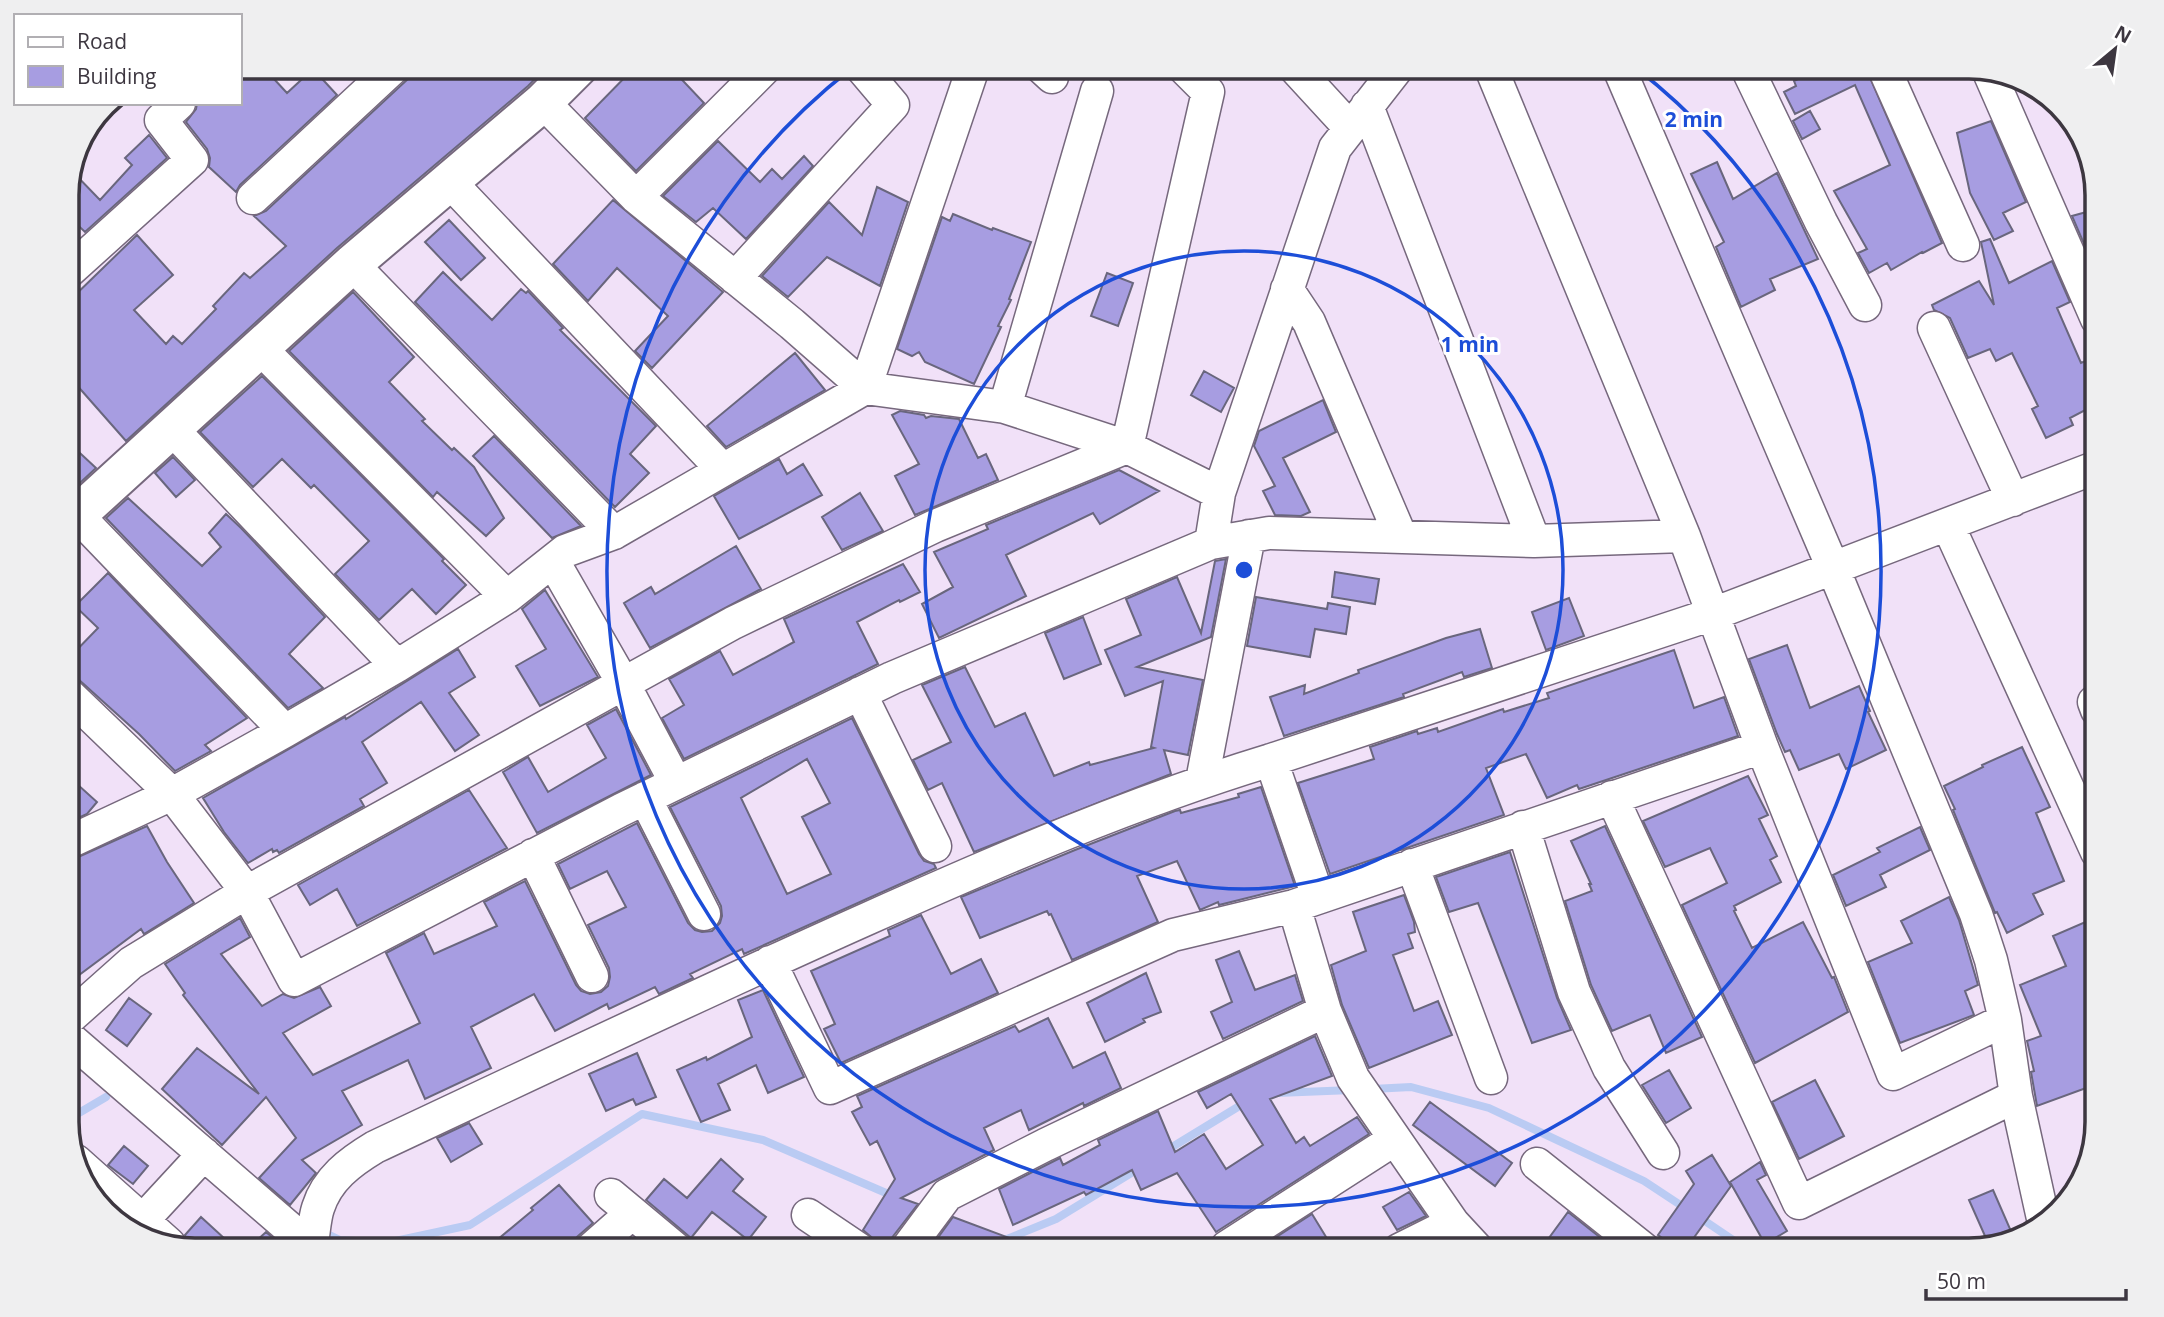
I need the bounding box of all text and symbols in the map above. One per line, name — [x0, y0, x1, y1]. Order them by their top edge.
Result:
legend — [14, 14, 242, 105]
north arrow — [2080, 14, 2150, 84]
text: N — [2110, 19, 2136, 49]
text: Road — [77, 27, 127, 55]
text: Building — [77, 62, 156, 90]
text: 2 min — [1665, 105, 1723, 133]
text: 1 min — [1441, 330, 1499, 358]
centre of rings — [1232, 558, 1256, 582]
scale bar — [1926, 1258, 2126, 1302]
text: 50 m — [1937, 1267, 1986, 1295]

